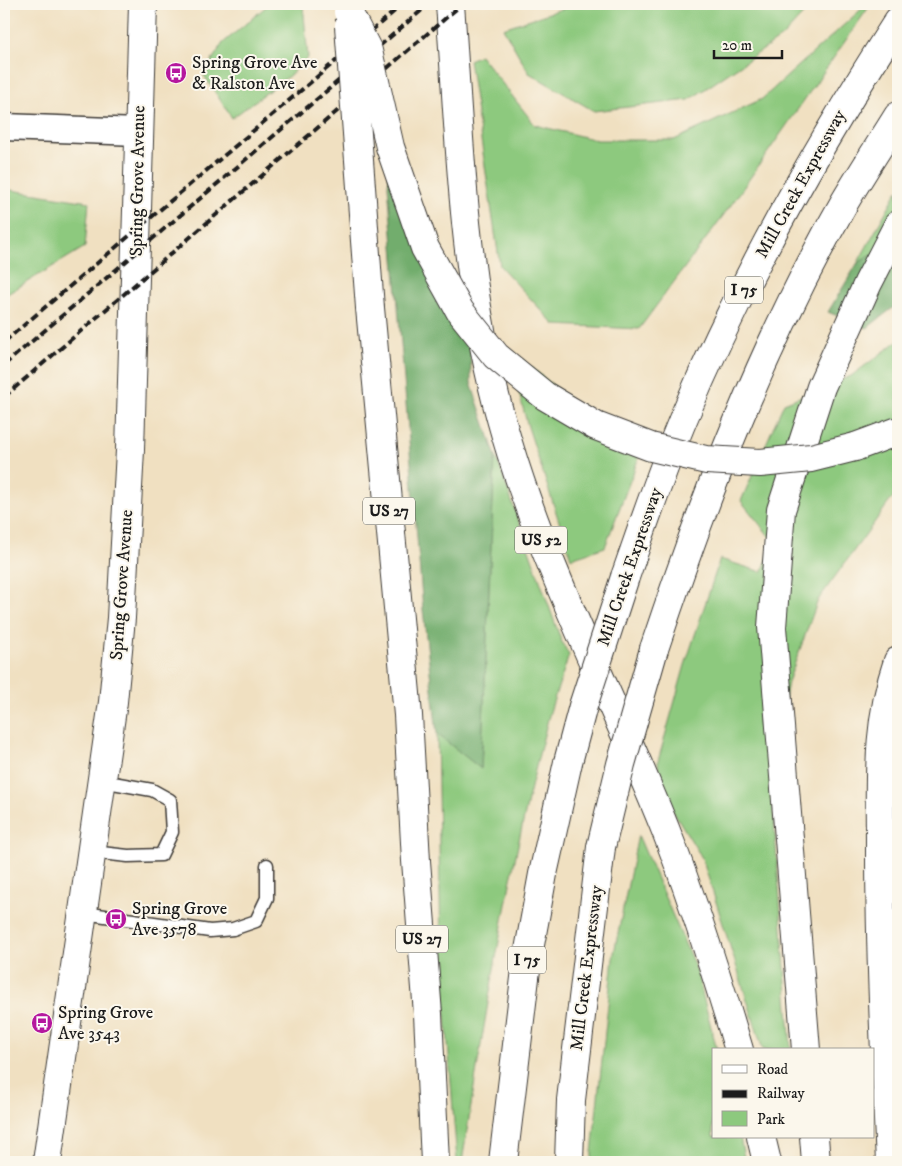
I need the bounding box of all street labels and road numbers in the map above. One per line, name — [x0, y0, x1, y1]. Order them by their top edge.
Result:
street label: Spring Grove Avenue — [126, 105, 150, 257]
street label: Mill Creek Expressway — [751, 106, 851, 262]
road number: I 75 — [725, 276, 763, 304]
street label: Mill Creek Expressway — [593, 484, 668, 649]
road number: US 27 — [363, 498, 415, 524]
street label: Spring Grove Avenue — [106, 509, 138, 661]
road number: US 52 — [515, 526, 567, 554]
street label: Mill Creek Expressway — [566, 884, 608, 1052]
road number: US 27 — [396, 926, 448, 952]
road number: I 75 — [508, 946, 546, 974]

